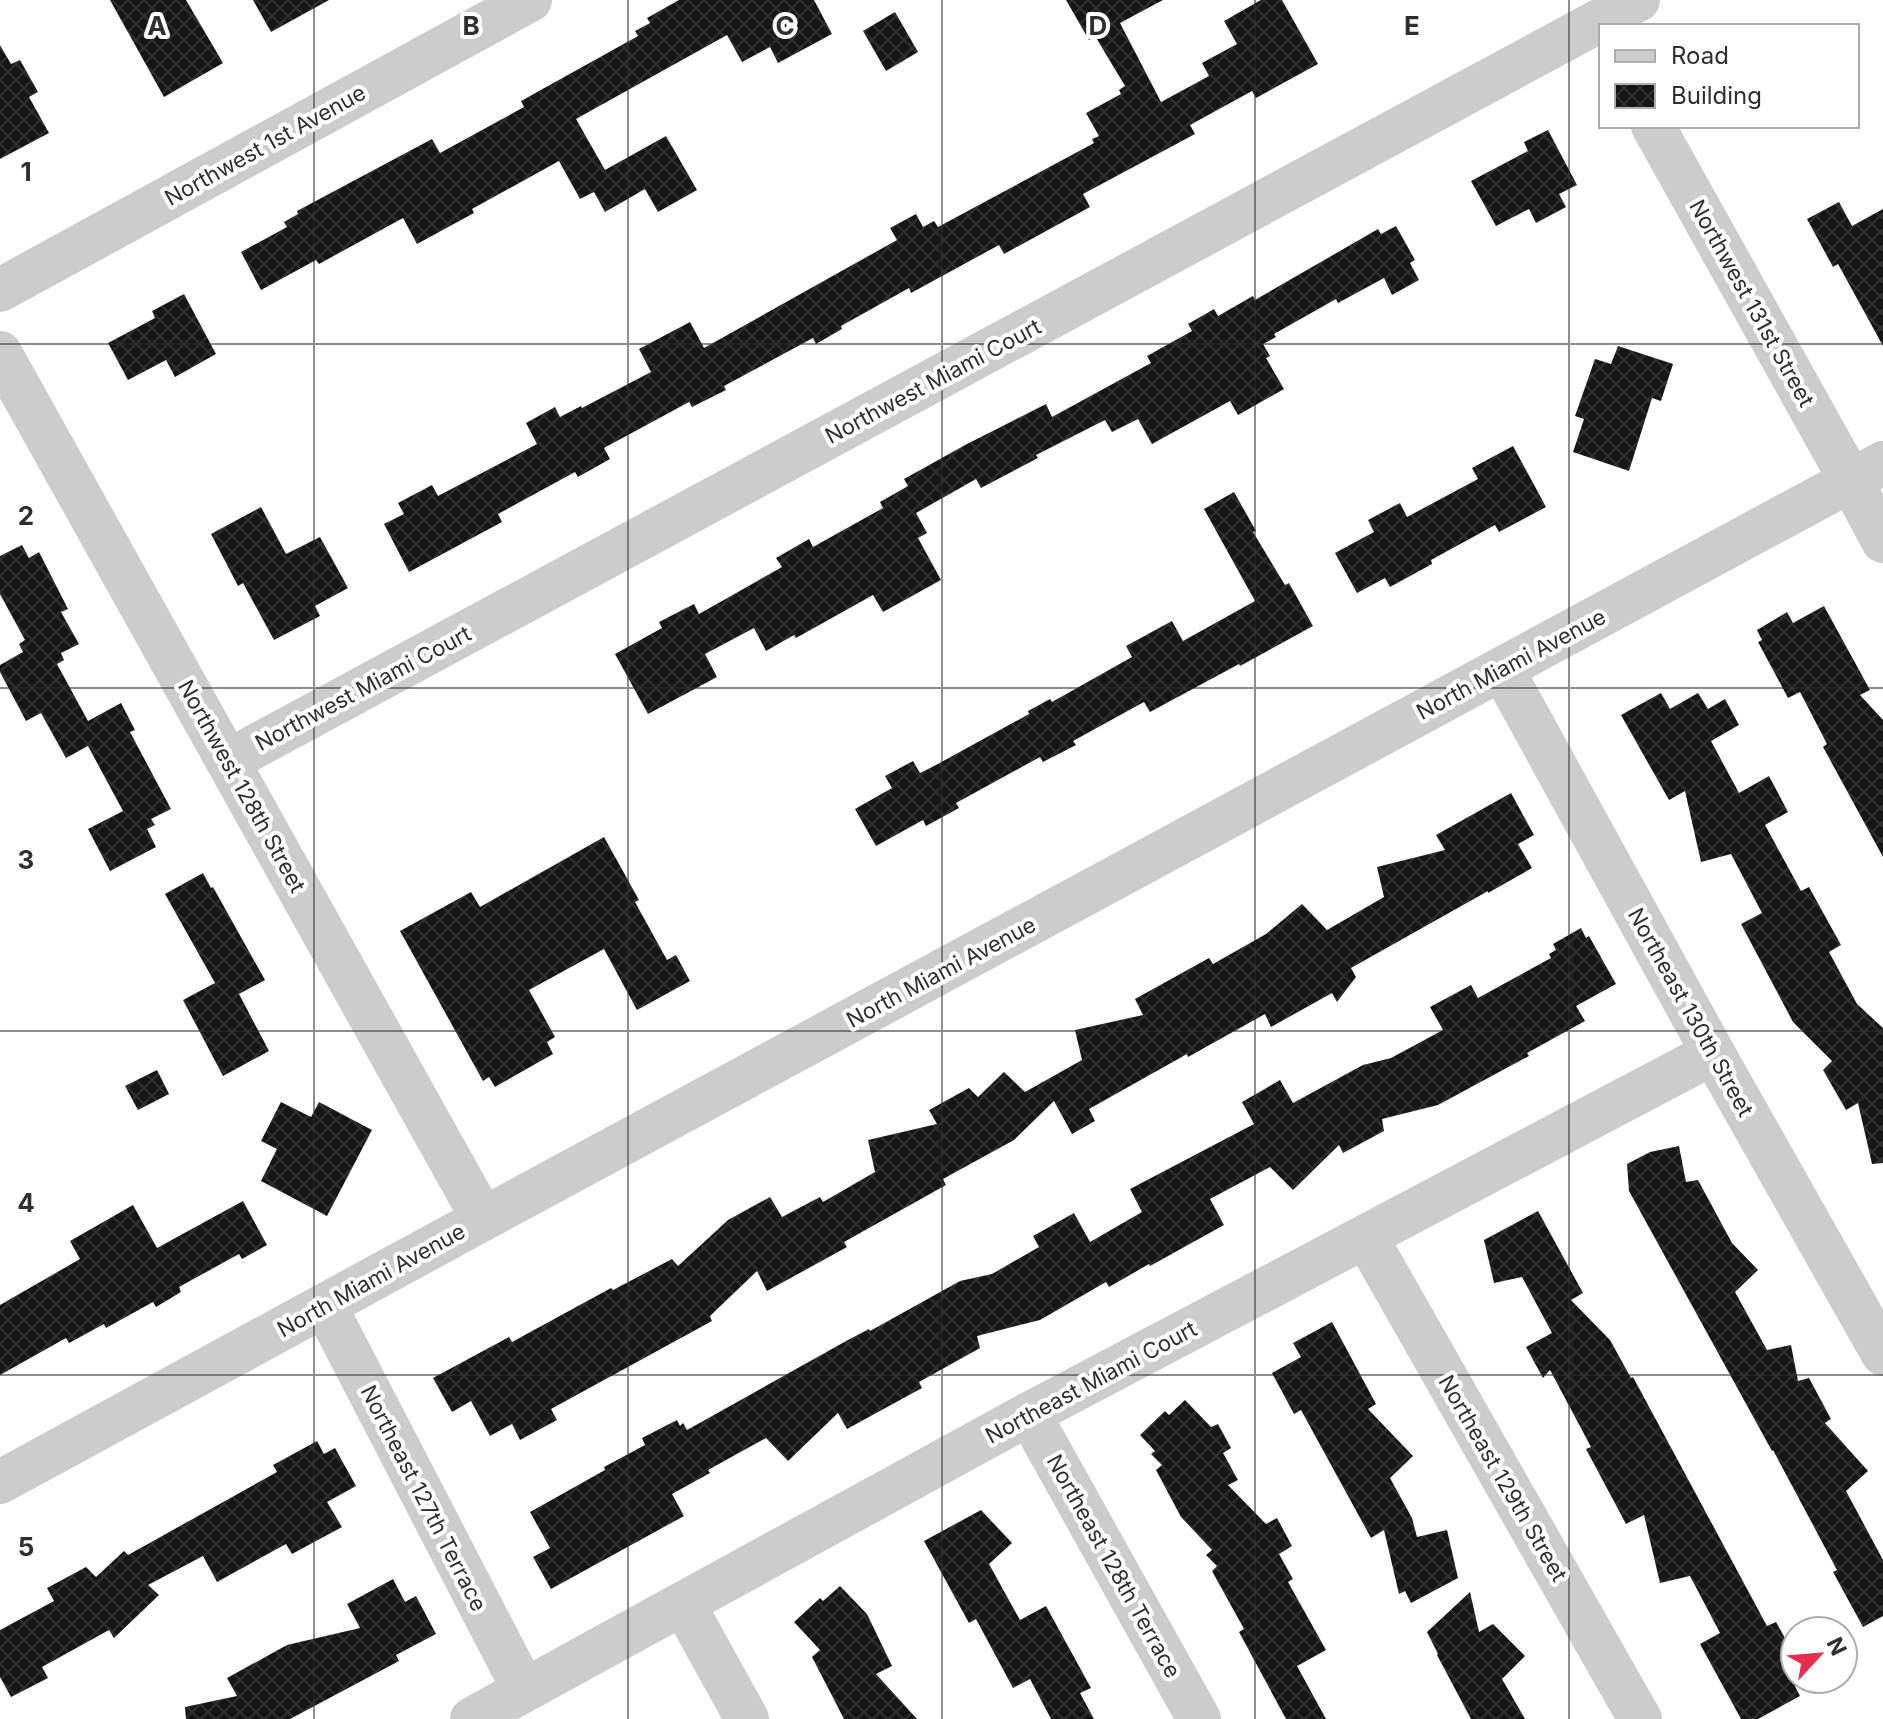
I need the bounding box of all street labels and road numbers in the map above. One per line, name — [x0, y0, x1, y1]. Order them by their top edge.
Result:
street label: Northwest 1st Avenue — [160, 79, 370, 211]
street label: Northwest 131st Street — [1684, 195, 1820, 411]
street label: Northwest Miami Court — [821, 313, 1045, 449]
street label: North Miami Avenue — [1412, 603, 1610, 725]
street label: Northwest Miami Court — [251, 620, 475, 756]
street label: Northwest 128th Street — [173, 675, 311, 897]
street label: Northeast 130th Street — [1623, 903, 1759, 1121]
street label: North Miami Avenue — [842, 911, 1040, 1033]
street label: North Miami Avenue — [273, 1218, 469, 1342]
street label: Northeast Miami Court — [981, 1315, 1201, 1449]
street label: Northeast 129th Street — [1433, 1370, 1573, 1586]
street label: Northeast 127th Terrace — [356, 1381, 492, 1615]
street label: Northeast 128th Terrace — [1042, 1450, 1186, 1682]

